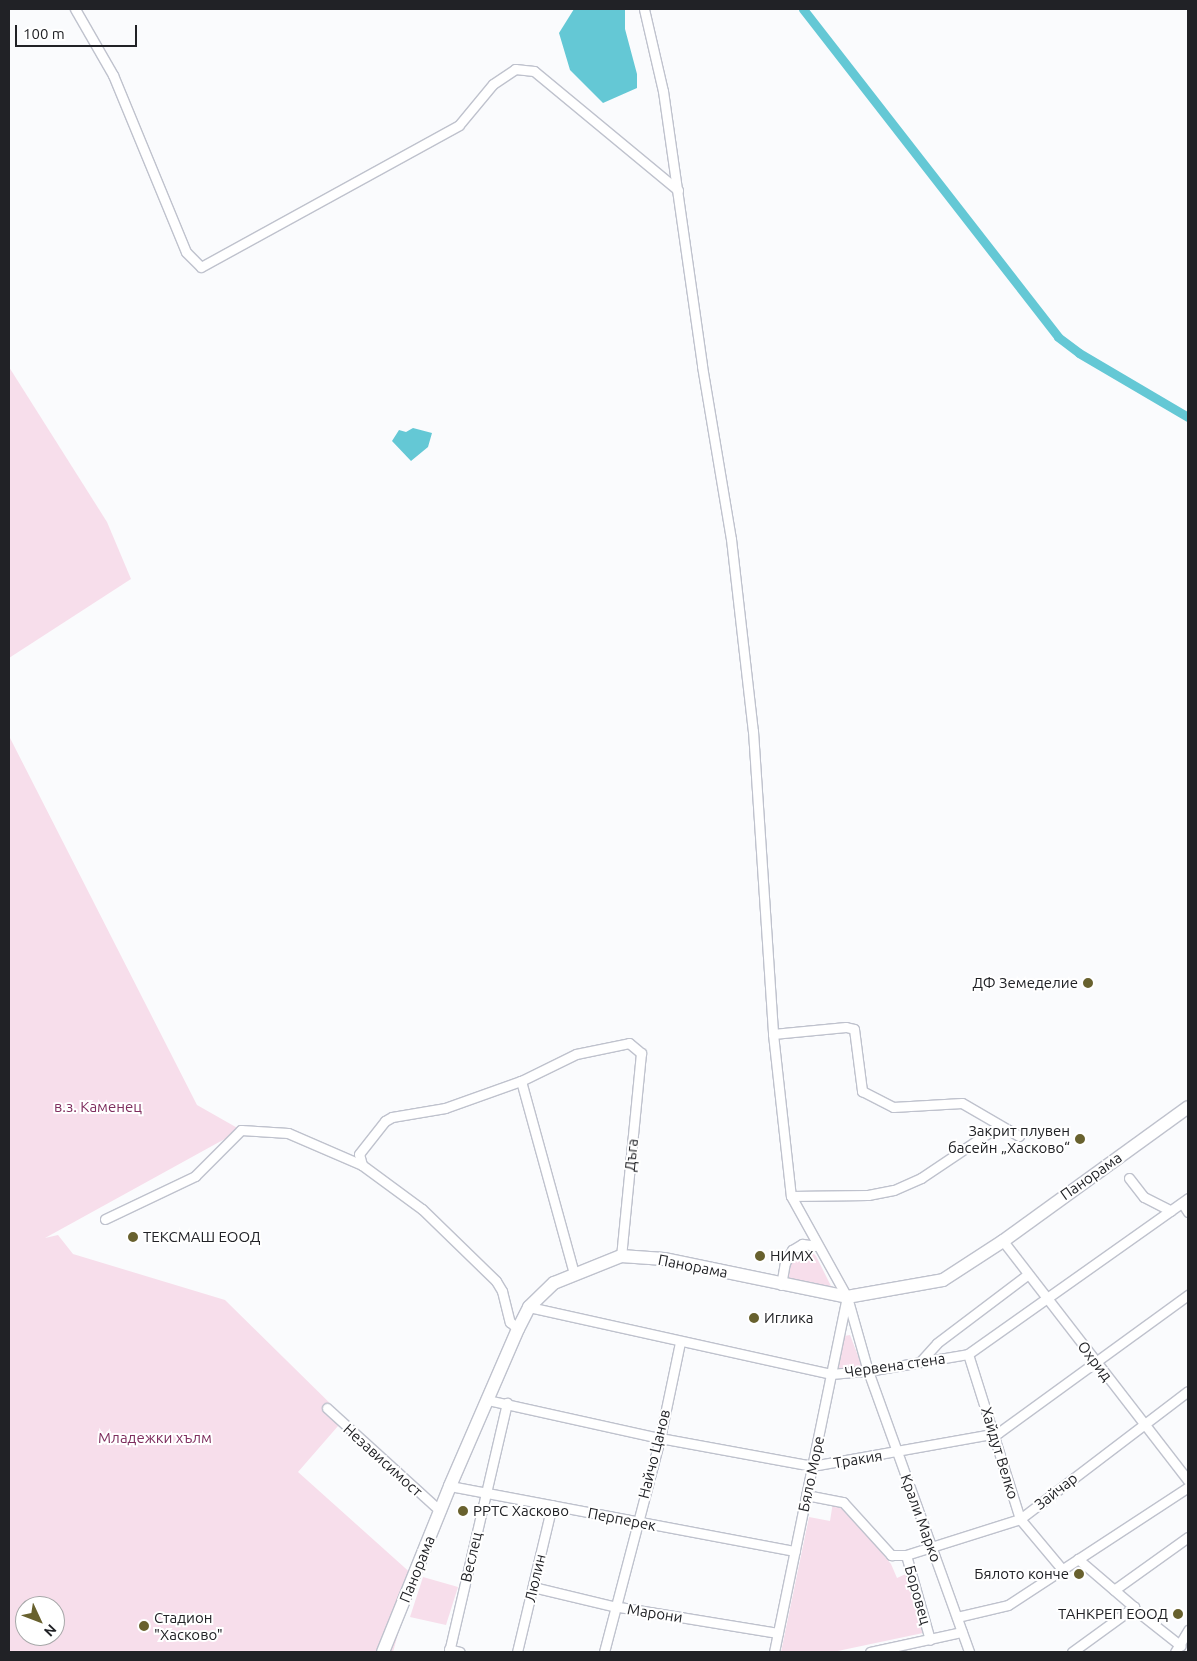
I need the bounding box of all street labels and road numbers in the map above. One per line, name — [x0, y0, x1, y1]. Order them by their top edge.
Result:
street label: Дъга — [620, 1138, 642, 1172]
street label: Панорама — [1057, 1148, 1125, 1204]
street label: Панорама — [657, 1250, 729, 1282]
street label: Охрид — [1074, 1337, 1116, 1385]
street label: Червена стена — [844, 1349, 946, 1381]
street label: Хайдут Велко — [977, 1405, 1023, 1501]
street label: Найчо Цанов — [634, 1408, 674, 1500]
street label: Независимост — [340, 1420, 426, 1500]
street label: Бяло Море — [794, 1434, 828, 1514]
street label: Тракия — [832, 1446, 884, 1472]
street label: Зайчар — [1031, 1469, 1081, 1513]
street label: Крали Марко — [897, 1471, 945, 1565]
street label: Перперек — [586, 1504, 658, 1534]
street label: Веслец — [457, 1530, 485, 1584]
street label: Панорама — [395, 1533, 439, 1605]
street label: Люлин — [521, 1552, 549, 1604]
street label: Боровец — [901, 1563, 935, 1627]
street label: Марони — [626, 1600, 684, 1626]

